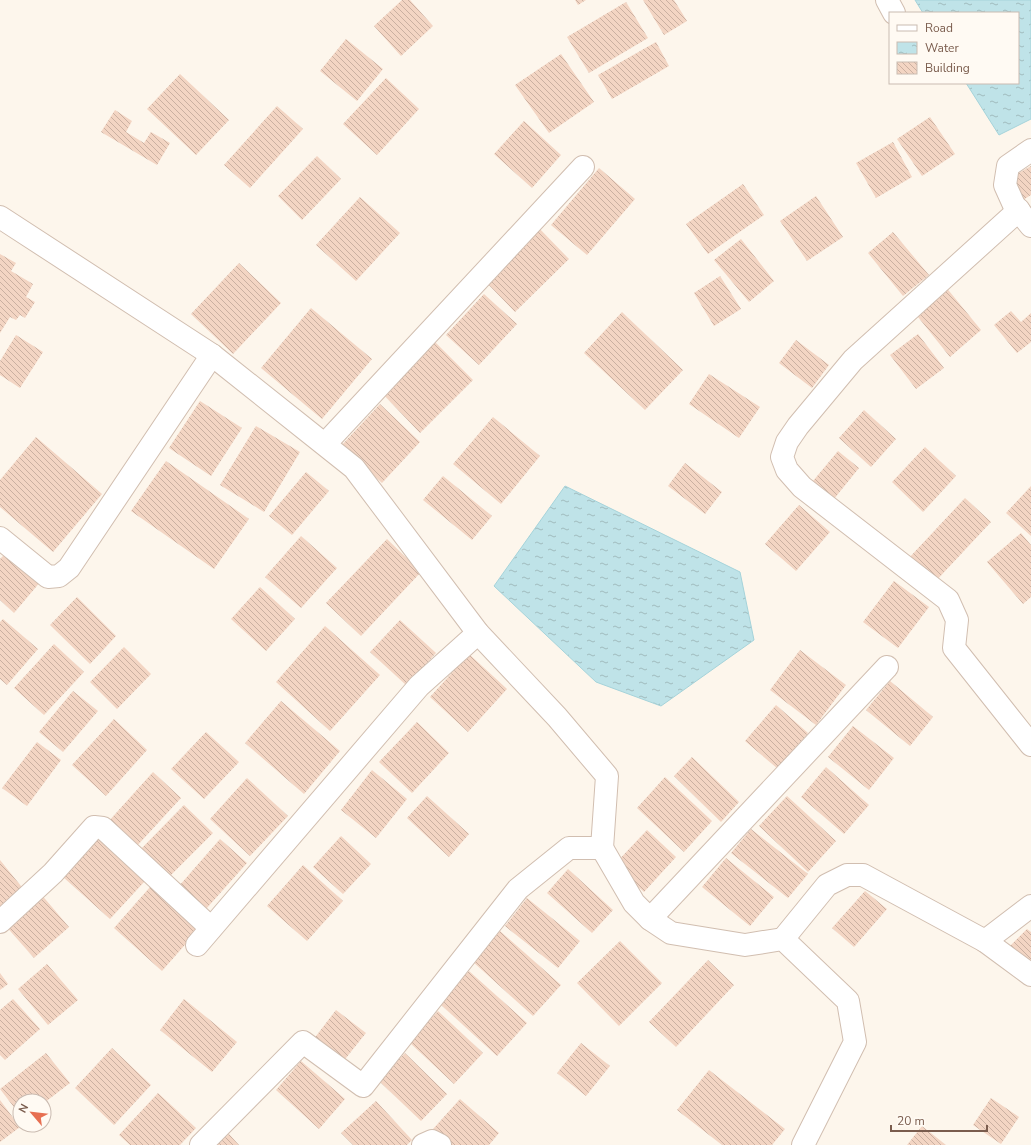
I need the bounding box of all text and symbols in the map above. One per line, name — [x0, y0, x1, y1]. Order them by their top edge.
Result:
legend — [889, 12, 1019, 84]
text: Road — [925, 20, 953, 36]
text: Water — [925, 40, 959, 56]
text: Building — [925, 60, 970, 76]
north arrow — [12, 1093, 52, 1133]
text: N — [15, 1101, 32, 1116]
scale bar — [891, 1107, 987, 1133]
text: 20 m — [897, 1113, 925, 1129]

